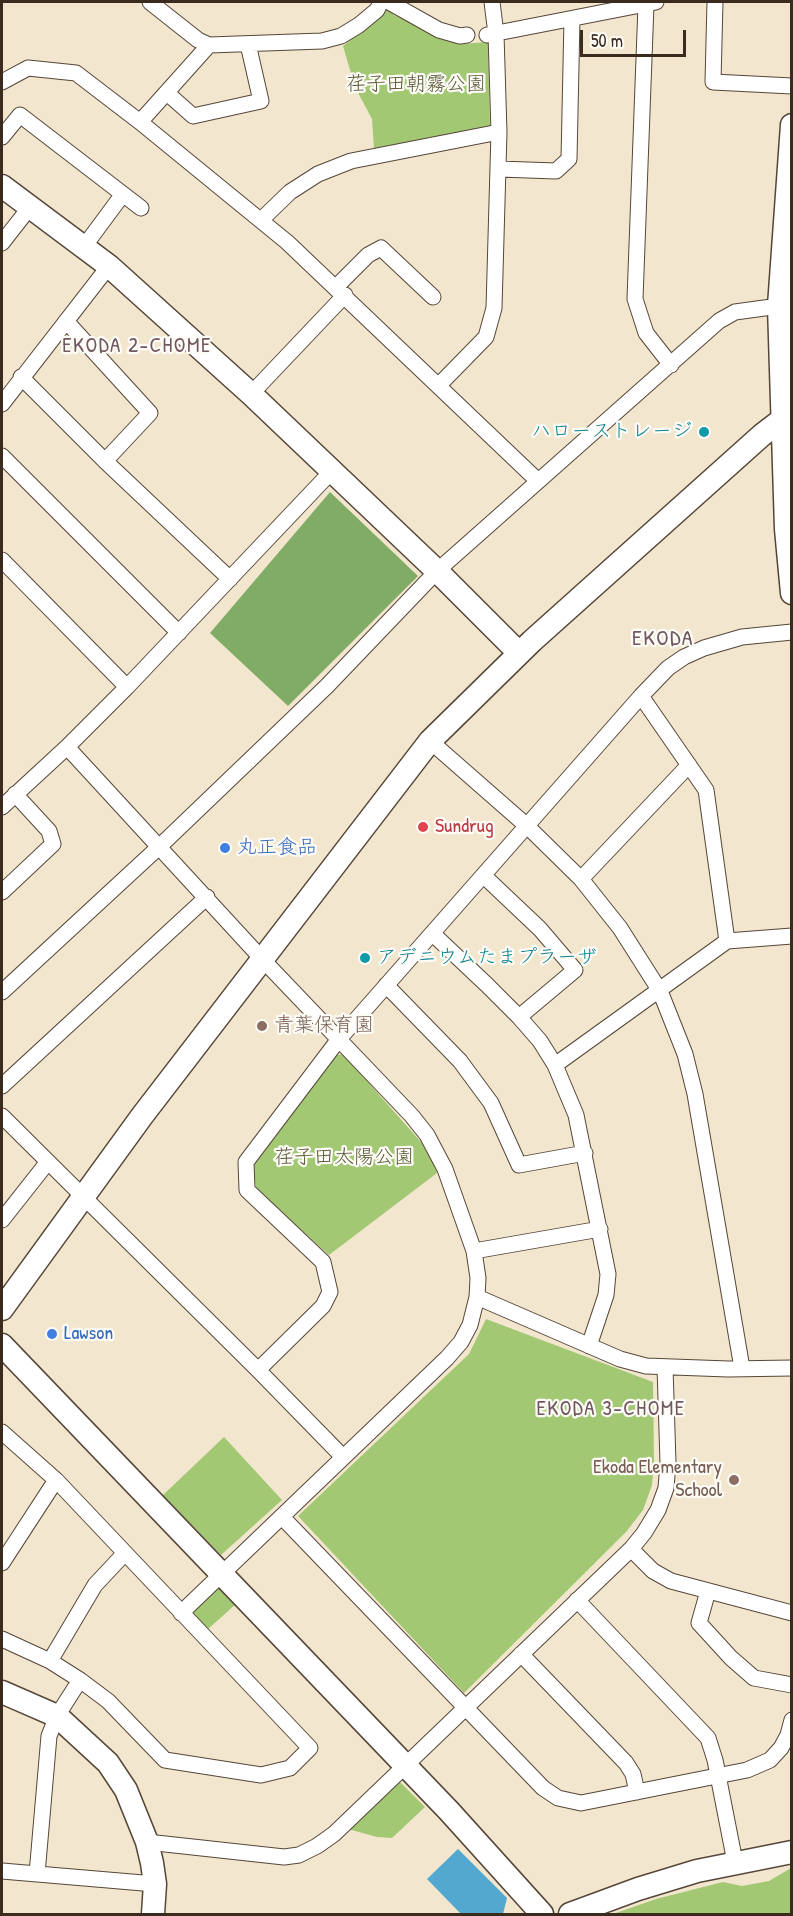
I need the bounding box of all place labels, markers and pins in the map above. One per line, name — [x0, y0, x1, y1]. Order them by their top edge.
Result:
place label: ハローストレージ — [531, 420, 692, 444]
marker: ハローストレージ — [697, 425, 711, 439]
place label: Sundrug — [435, 815, 494, 839]
marker: Sundrug — [416, 820, 430, 834]
place label: 丸正食品 — [237, 836, 317, 860]
marker: 丸正食品 — [218, 841, 232, 855]
place label: アデニウムたまプラーザ — [377, 946, 597, 970]
marker: アデニウムたまプラーザ — [358, 951, 372, 965]
place label: 青葉保育園 — [274, 1014, 374, 1038]
marker: 青葉保育園 — [255, 1019, 269, 1033]
place label: Lawson — [64, 1322, 113, 1346]
marker: Lawson — [45, 1327, 59, 1341]
place label: Ekoda Elementary School — [593, 1456, 722, 1503]
marker: Ekoda Elementary School — [727, 1473, 741, 1487]

